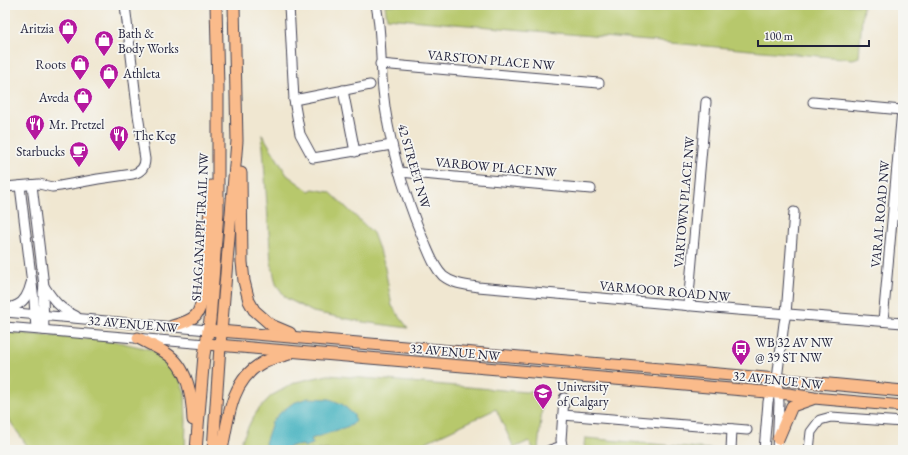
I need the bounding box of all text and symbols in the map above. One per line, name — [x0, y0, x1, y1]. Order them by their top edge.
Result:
shop icon: Aritzia — [57, 17, 79, 45]
place label: Aritzia — [19, 20, 55, 37]
scale bar — [758, 22, 869, 48]
place label: Bath & Body Works — [118, 25, 179, 57]
text: 100 m — [764, 28, 794, 44]
shop icon: Bath & Body Works — [93, 29, 115, 57]
street label: VARSTON PLACE NW — [427, 46, 556, 74]
shop icon: Roots — [69, 53, 91, 81]
place label: Roots — [36, 56, 66, 73]
shop icon: Athleta — [98, 62, 120, 90]
place label: Athleta — [122, 65, 161, 82]
shop icon: Aveda — [72, 86, 94, 114]
place label: Aveda — [38, 89, 70, 106]
restaurant icon: Mr. Pretzel — [24, 113, 46, 141]
place label: Mr. Pretzel — [49, 116, 104, 133]
street label: 42 STREET NW — [394, 122, 434, 211]
restaurant icon: The Keg — [108, 124, 130, 152]
place label: The Keg — [133, 127, 176, 144]
street label: VARTOWN PLACE NW — [670, 135, 698, 268]
cafe icon: Starbucks — [68, 140, 90, 168]
place label: Starbucks — [16, 143, 65, 160]
street label: SHAGANAPPI TRAIL NW — [188, 151, 212, 302]
street label: VARBOW PLACE NW — [435, 153, 558, 181]
street label: VARAL ROAD NW — [867, 159, 893, 268]
street label: VARMOOR ROAD NW — [599, 277, 732, 305]
street label: 32 AVENUE NW — [87, 312, 180, 336]
place label: WB 32 AV NW @ 39 ST NW — [755, 334, 834, 366]
bus stop icon: WB 32 AV NW @ 39 ST NW — [730, 338, 752, 366]
street label: 32 AVENUE NW — [409, 340, 502, 364]
street label: 32 AVENUE NW — [732, 367, 825, 393]
place label: University of Calgary — [557, 378, 609, 410]
school or university icon: University of Calgary — [532, 382, 554, 410]

